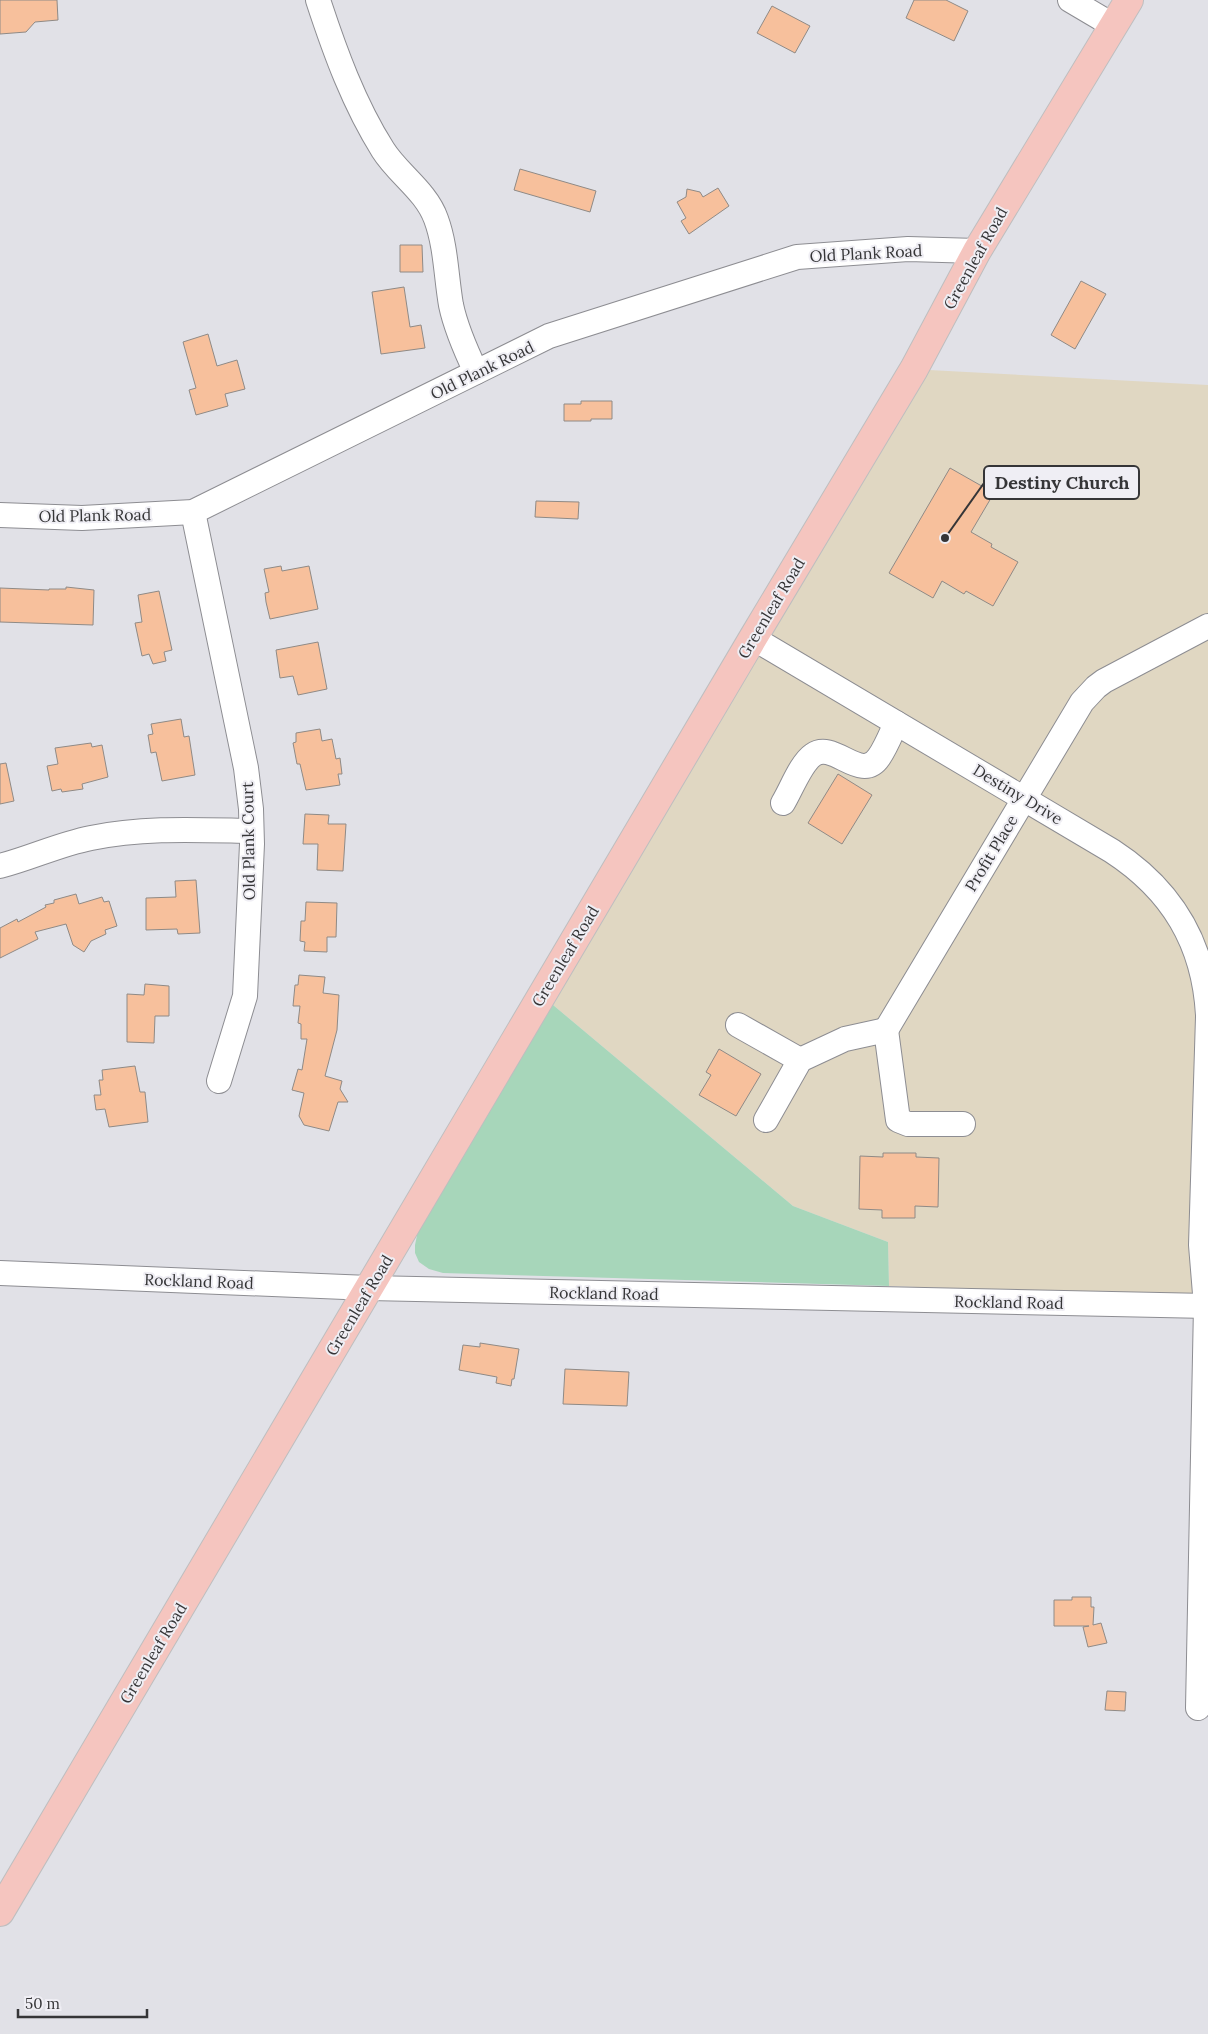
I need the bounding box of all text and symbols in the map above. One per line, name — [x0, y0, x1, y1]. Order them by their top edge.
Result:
street label: Greenleaf Road — [939, 203, 1012, 313]
street label: Old Plank Road — [809, 240, 923, 266]
street label: Old Plank Road — [427, 336, 537, 404]
callout: Destiny Church — [984, 466, 1139, 499]
text: Destiny Church — [995, 471, 1129, 494]
street label: Old Plank Road — [38, 504, 152, 526]
street label: Greenleaf Road — [733, 554, 809, 662]
street label: Destiny Drive — [970, 759, 1067, 829]
street label: Old Plank Court — [237, 781, 259, 901]
street label: Profit Place — [960, 811, 1022, 895]
street label: Greenleaf Road — [527, 902, 603, 1010]
street label: Greenleaf Road — [321, 1251, 397, 1359]
street label: Rockland Road — [144, 1269, 255, 1293]
street label: Rockland Road — [549, 1282, 659, 1304]
street label: Rockland Road — [954, 1291, 1064, 1313]
street label: Greenleaf Road — [115, 1599, 191, 1707]
scale bar — [18, 1986, 146, 2018]
text: 50 m — [25, 1994, 60, 2013]

